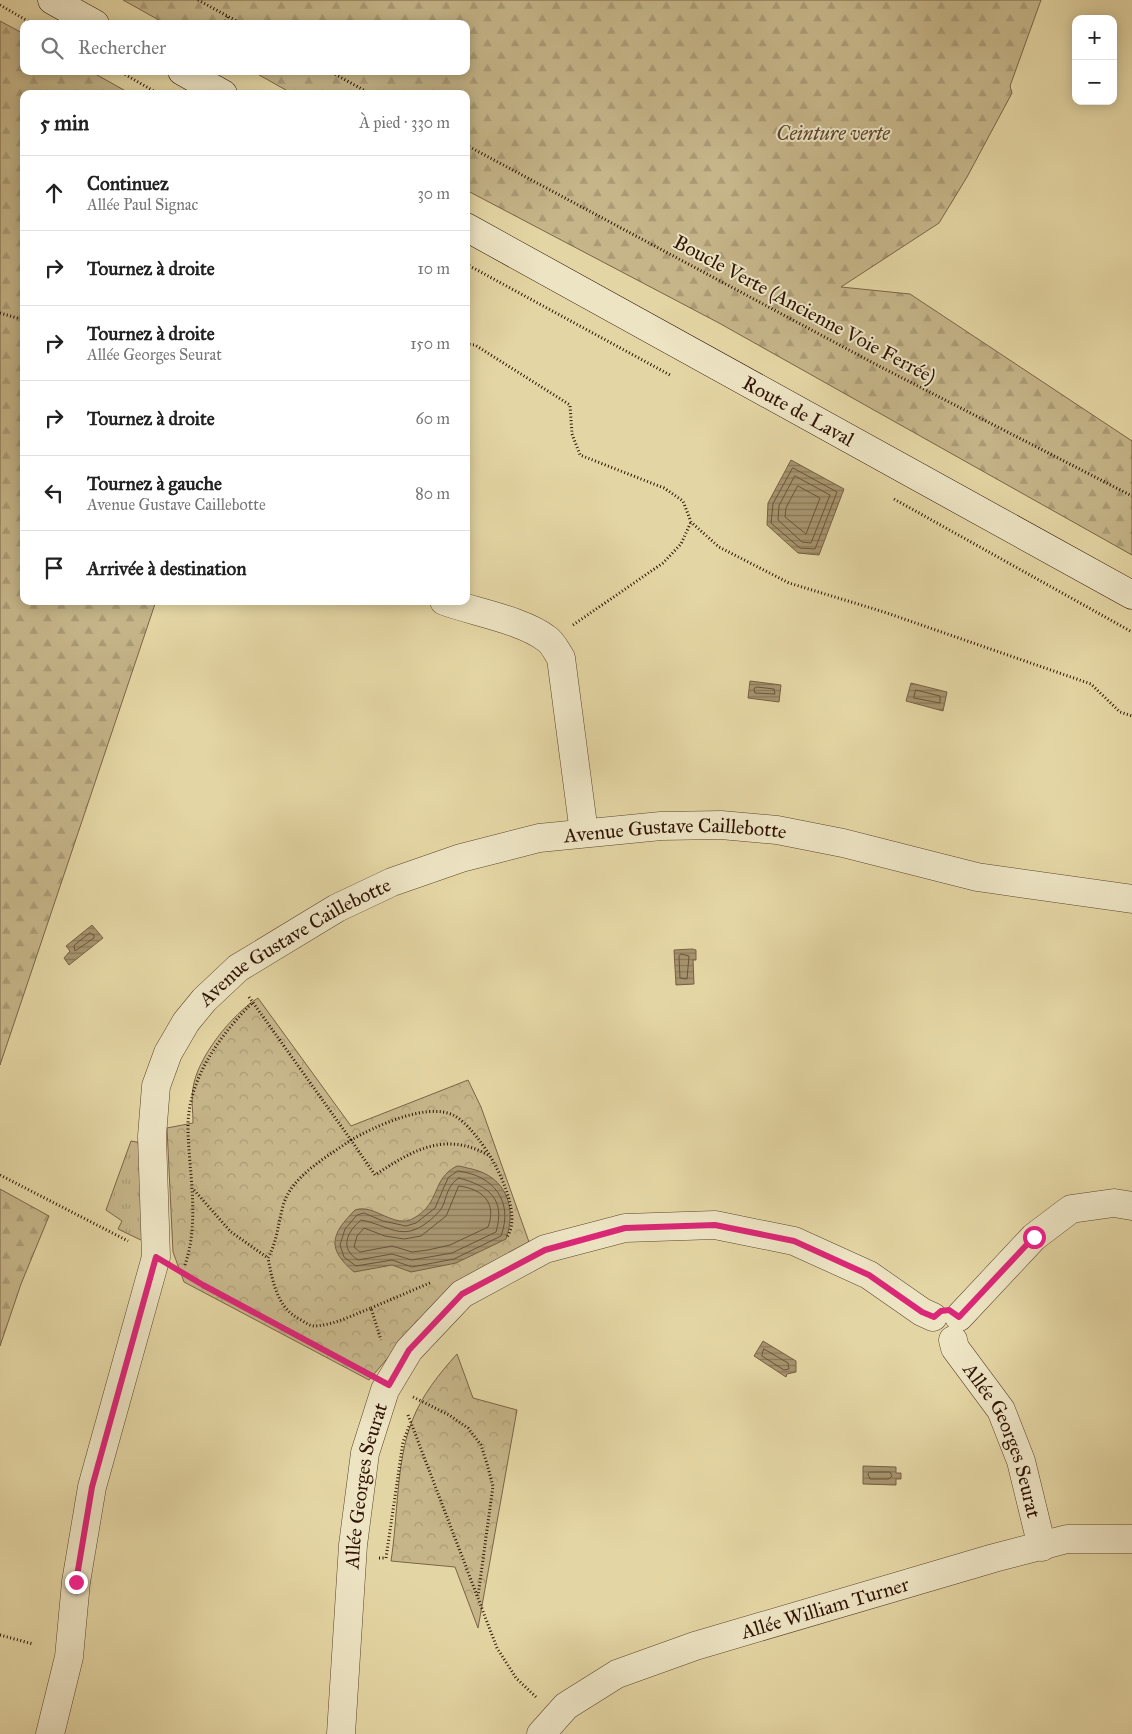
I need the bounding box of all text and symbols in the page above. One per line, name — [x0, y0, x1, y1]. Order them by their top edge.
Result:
map controls — [1072, 15, 1117, 105]
button: + — [1072, 15, 1117, 60]
search box — [20, 20, 470, 75]
icon: search — [38, 34, 66, 62]
text: Rechercher — [78, 36, 166, 59]
button: − — [1072, 60, 1117, 105]
text: 5 min — [40, 110, 89, 136]
text: À pied · 330 m — [359, 113, 450, 132]
park label: Ceinture verte — [776, 121, 890, 145]
text: Continuez — [87, 172, 169, 195]
icon: ahead — [40, 179, 68, 207]
text: 30 m — [417, 184, 450, 203]
text: Allée Paul Signac — [87, 195, 198, 214]
street label: Boucle Verte (Ancienne Voie Ferrée) — [669, 229, 940, 389]
icon: right — [40, 254, 68, 282]
text: Tournez à droite — [87, 257, 215, 280]
text: 10 m — [418, 259, 450, 278]
text: Tournez à droite — [87, 322, 215, 345]
icon: right — [40, 329, 68, 357]
text: 150 m — [410, 334, 450, 353]
text: Allée Georges Seurat — [87, 345, 222, 364]
street label: Route de Laval — [739, 370, 859, 451]
icon: right — [40, 404, 68, 432]
text: Tournez à droite — [87, 407, 215, 430]
text: 60 m — [416, 409, 450, 428]
text: Tournez à gauche — [87, 472, 222, 495]
icon: left — [40, 479, 68, 507]
text: 80 m — [415, 484, 450, 503]
text: Avenue Gustave Caillebotte — [87, 495, 266, 514]
icon: arrive — [40, 554, 68, 582]
text: Arrivée à destination — [87, 557, 246, 580]
street label: Avenue Gustave Caillebotte — [562, 813, 789, 848]
street label: Avenue Gustave Caillebotte — [193, 872, 395, 1012]
route start — [1023, 1226, 1046, 1249]
street label: Allée Georges Seurat — [958, 1357, 1046, 1520]
street label: Allée Georges Seurat — [339, 1400, 392, 1570]
route end — [65, 1571, 88, 1594]
street label: Allée William Turner — [737, 1572, 912, 1644]

